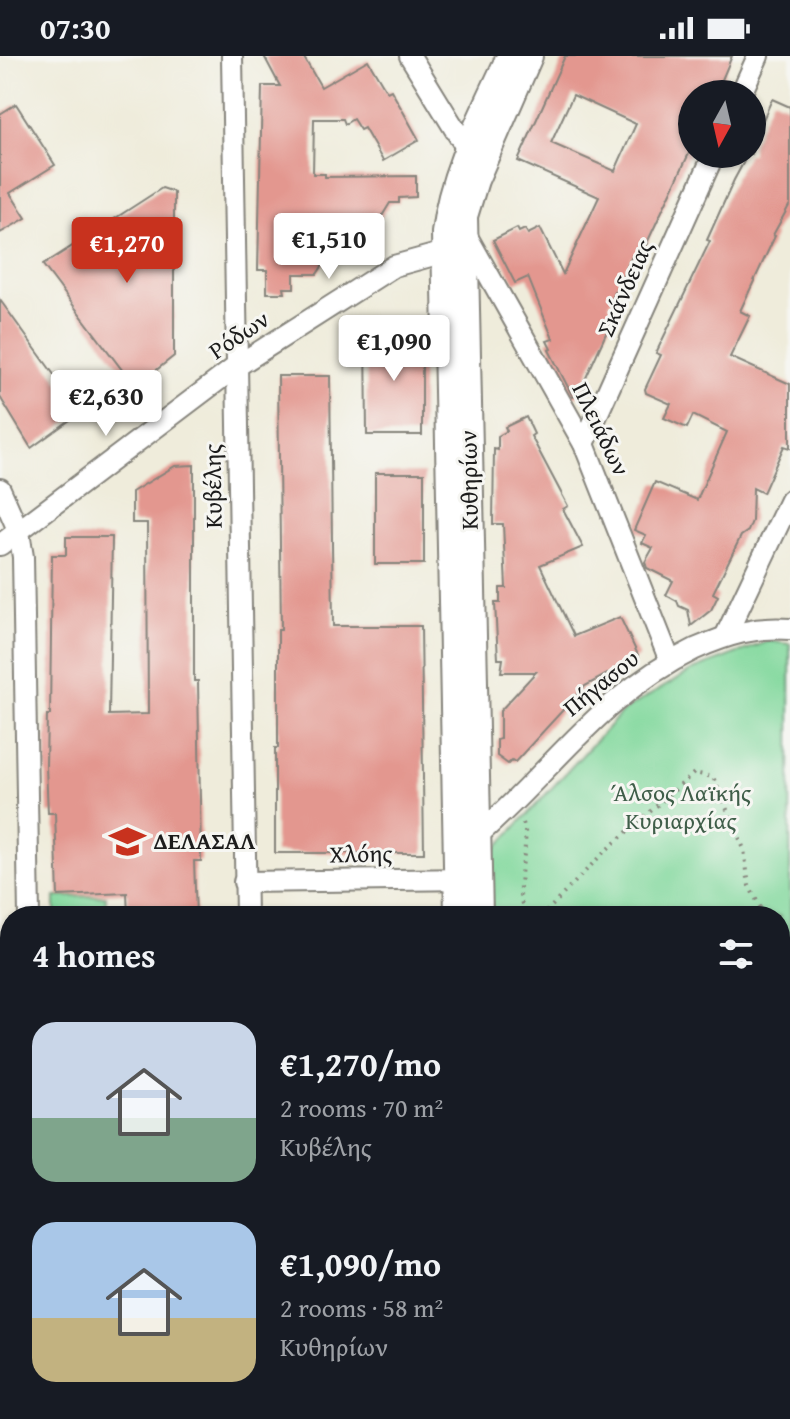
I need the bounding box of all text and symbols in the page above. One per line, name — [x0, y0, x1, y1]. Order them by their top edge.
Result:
text: 07:30 — [40, 6, 111, 50]
north arrow — [678, 80, 766, 168]
map controls — [678, 80, 766, 168]
pin: €1,510 — [264, 213, 394, 281]
pin: €1,270 — [62, 217, 192, 285]
text: €1,510 — [292, 219, 366, 258]
text: €1,270 — [90, 223, 164, 262]
street label: Σκάνδειας — [588, 234, 661, 342]
street label: Ρόδων — [201, 302, 276, 368]
pin: €1,090 — [329, 315, 459, 383]
text: €1,090 — [357, 321, 431, 360]
pin: €2,630 — [41, 370, 171, 438]
text: €2,630 — [69, 376, 143, 415]
street label: Πλειάδων — [564, 376, 639, 482]
street label: Κυθηρίων — [450, 430, 487, 530]
street label: Κυβέλης — [194, 443, 231, 529]
street label: Πήγασου — [555, 641, 646, 724]
park label: Άλσος Λαϊκής Κυριαρχίας — [611, 775, 751, 838]
school or university icon: ΔΕΛΑΣΑΛ — [109, 822, 147, 860]
place label: ΔΕΛΑΣΑΛ — [153, 823, 256, 858]
street label: Χλόης — [329, 835, 393, 872]
text: 4 homes — [32, 930, 156, 979]
icon: filters — [714, 932, 758, 976]
text: €1,270/mo — [280, 1039, 441, 1088]
icon: home — [96, 1054, 192, 1150]
text: 2 rooms · 70 m² — [280, 1088, 443, 1127]
text: Κυβέλης — [280, 1127, 372, 1166]
text: €1,090/mo — [280, 1239, 441, 1288]
icon: home — [96, 1254, 192, 1350]
text: 2 rooms · 58 m² — [280, 1288, 443, 1327]
text: Κυθηρίων — [280, 1327, 388, 1366]

